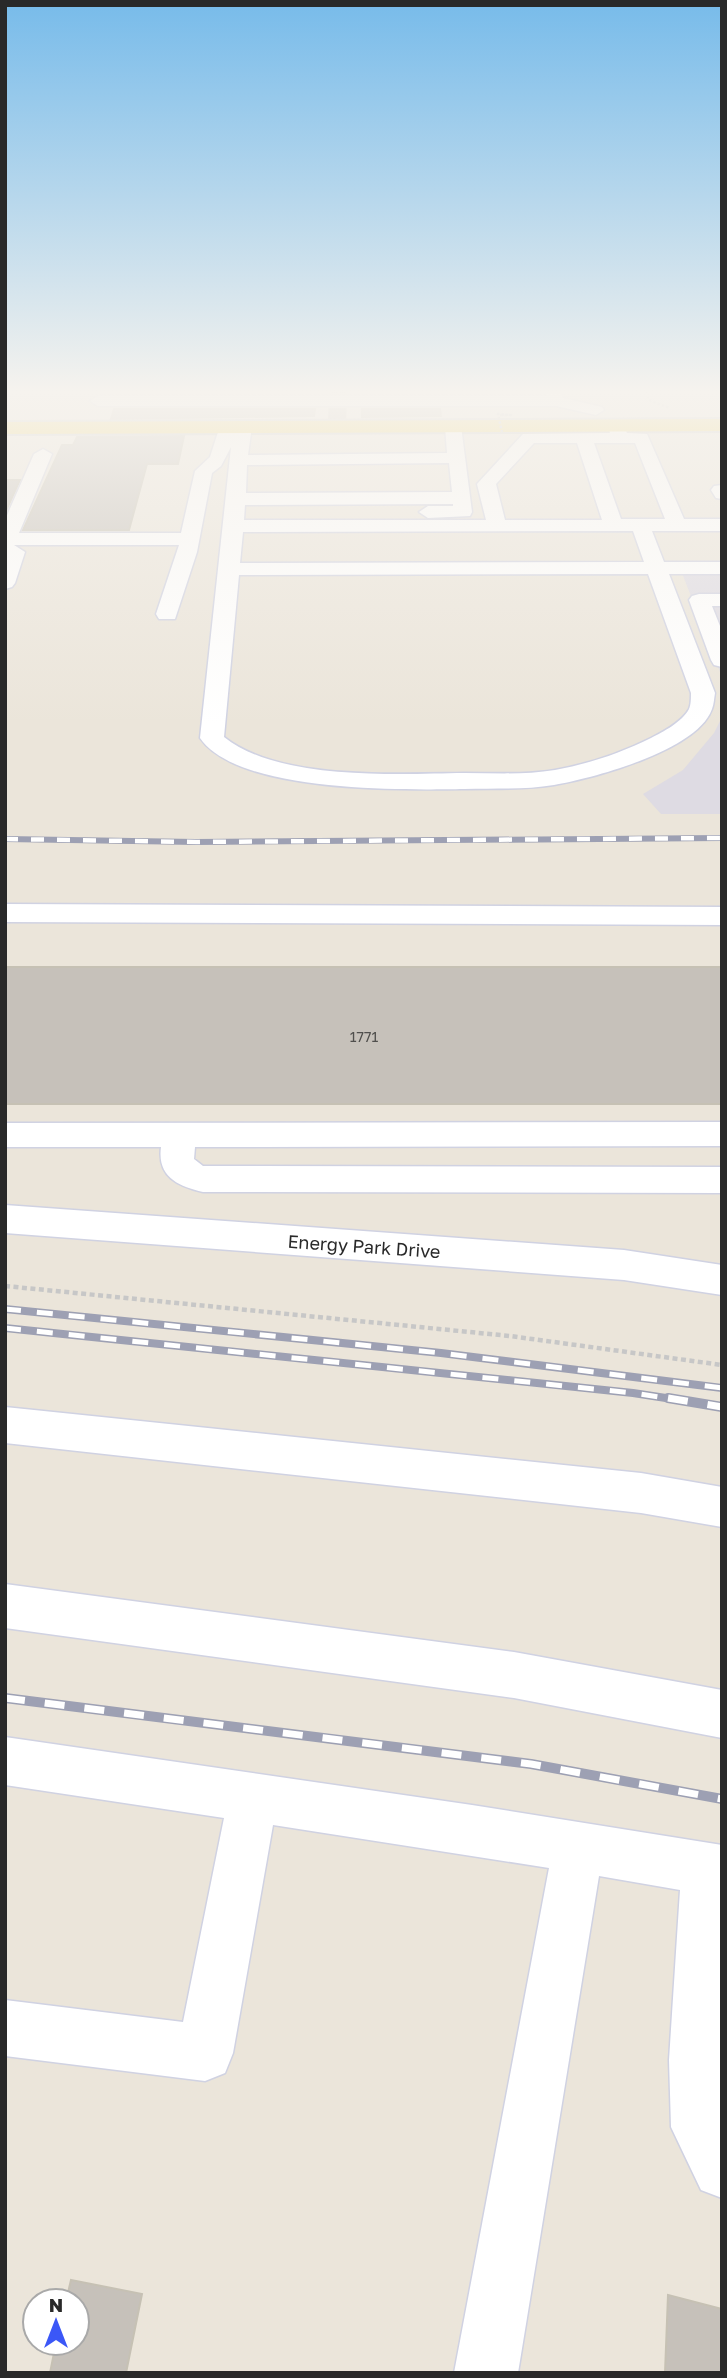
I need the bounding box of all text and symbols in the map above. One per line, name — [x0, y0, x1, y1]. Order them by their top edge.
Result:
house number: 1771 — [350, 1028, 378, 1045]
street label: Energy Park Drive — [287, 1230, 441, 1262]
north arrow — [21, 2287, 91, 2357]
text: N — [49, 2293, 63, 2316]

